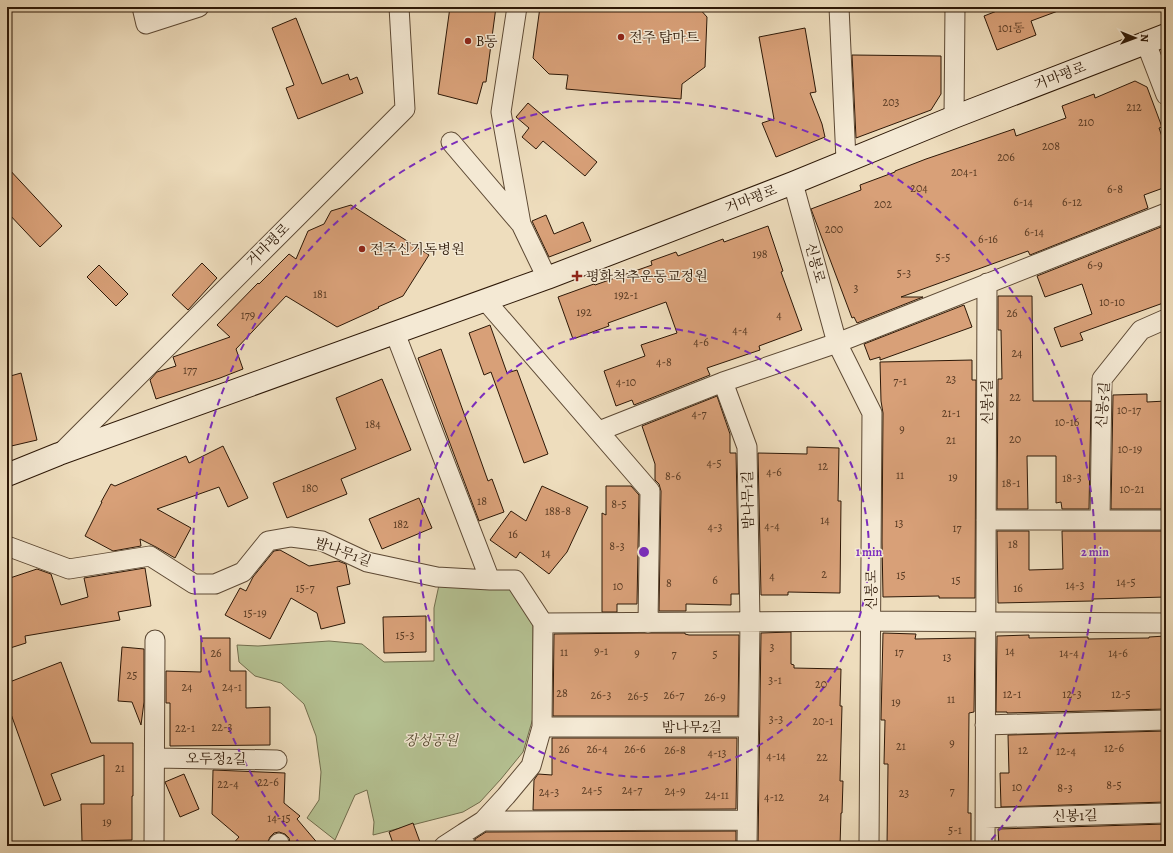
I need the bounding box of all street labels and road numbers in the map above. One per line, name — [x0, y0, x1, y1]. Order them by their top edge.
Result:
street label: 거마평로 — [1031, 57, 1089, 95]
street label: 거마평로 — [722, 180, 780, 218]
street label: 거마평로 — [242, 219, 294, 271]
street label: 신봉로 — [801, 241, 830, 286]
street label: 신봉1길 — [978, 379, 997, 425]
street label: 신봉5길 — [1092, 381, 1114, 429]
street label: 밤나무1길 — [738, 470, 758, 530]
street label: 밤나무1길 — [312, 533, 374, 571]
street label: 신봉로 — [862, 569, 881, 610]
street label: 밤나무2길 — [662, 718, 722, 737]
street label: 오두정2길 — [185, 749, 247, 769]
street label: 신봉1길 — [1052, 806, 1098, 826]

